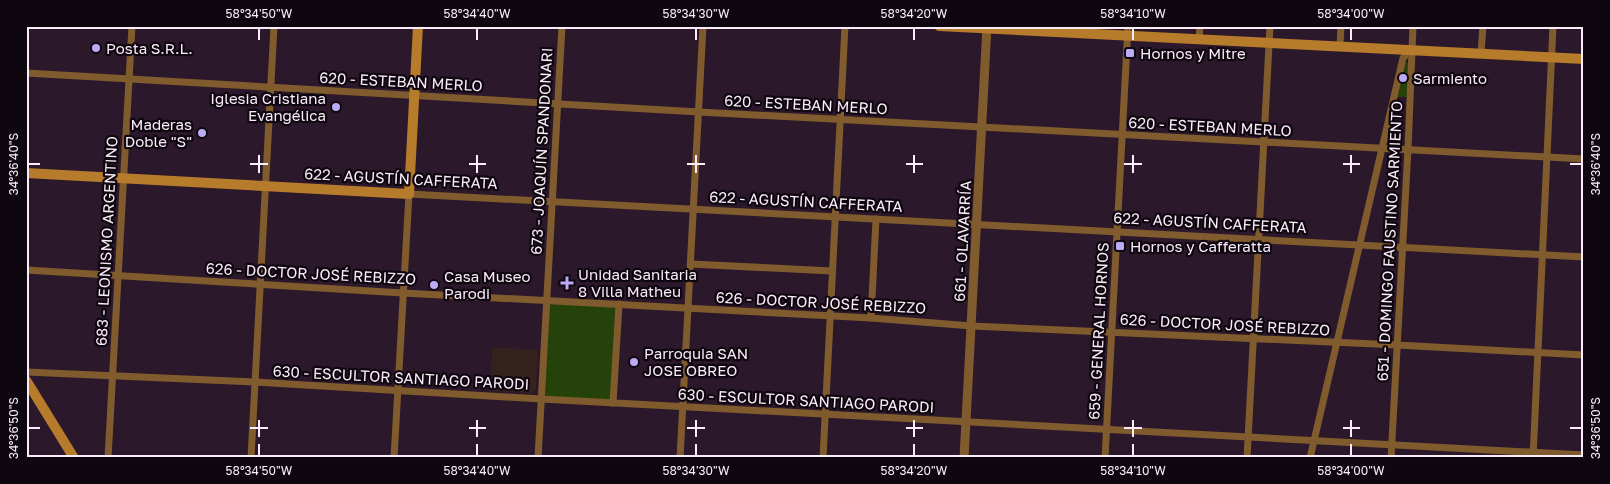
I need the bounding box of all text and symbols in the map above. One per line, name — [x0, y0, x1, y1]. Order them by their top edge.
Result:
text: 58°34'50"W — [226, 6, 293, 21]
text: 58°34'40"W — [443, 6, 511, 21]
text: 58°34'30"W — [663, 6, 730, 21]
text: 58°34'20"W — [881, 6, 948, 21]
text: 58°34'10"W — [1100, 6, 1166, 21]
text: 58°34'00"W — [1317, 6, 1385, 21]
place label: Posta S.R.L. — [106, 39, 193, 57]
marker: Posta S.R.L. — [90, 42, 102, 54]
place label: Hornos y Mitre — [1140, 44, 1246, 62]
street label: 673 - JOAQUÍN SPANDONARI — [527, 47, 555, 255]
marker: Hornos y Mitre — [1124, 47, 1136, 59]
street label: 620 - ESTEBAN MERLO — [319, 68, 483, 94]
place label: Sarmiento — [1413, 69, 1487, 87]
marker: Sarmiento — [1397, 72, 1409, 84]
place label: Iglesia Cristiana Evangélica — [210, 89, 326, 124]
street label: 620 - ESTEBAN MERLO — [724, 91, 888, 117]
street label: 651 - DOMINGO FAUSTINO SARMIENTO — [1373, 100, 1405, 382]
marker: Iglesia Cristiana Evangélica — [330, 101, 342, 113]
street label: 620 - ESTEBAN MERLO — [1128, 113, 1292, 139]
place label: Maderas Doble "S" — [125, 115, 192, 150]
marker: Maderas Doble "S" — [196, 127, 208, 139]
text: 34°36'40"S — [6, 132, 21, 195]
text: 34°36'40"S — [1588, 132, 1603, 195]
street label: 683 - LEONISMO ARGENTINO — [92, 136, 120, 346]
street label: 622 - AGUSTÍN CAFFERATA — [304, 164, 498, 192]
street label: 661 - OLAVARRÍA — [950, 180, 974, 302]
street label: 622 - AGUSTÍN CAFFERATA — [709, 187, 903, 215]
street label: 622 - AGUSTÍN CAFFERATA — [1113, 208, 1307, 236]
place label: Hornos y Cafferatta — [1130, 237, 1271, 255]
marker: Hornos y Cafferatta — [1114, 240, 1126, 252]
street label: 659 - GENERAL HORNOS — [1084, 242, 1112, 420]
street label: 626 - DOCTOR JOSÉ REBIZZO — [205, 258, 417, 288]
place label: Unidad Sanitaria 8 Villa Matheu — [578, 265, 697, 300]
place label: Casa Museo Parodi — [444, 267, 530, 302]
marker: Unidad Sanitaria 8 Villa Matheu — [560, 276, 574, 290]
marker: Casa Museo Parodi — [428, 279, 440, 291]
street label: 626 - DOCTOR JOSÉ REBIZZO — [715, 287, 927, 317]
street label: 626 - DOCTOR JOSÉ REBIZZO — [1119, 309, 1331, 339]
place label: Parroquia SAN JOSE OBREO — [644, 344, 748, 379]
marker: Parroquia SAN JOSE OBREO — [628, 356, 640, 368]
street label: 630 - ESCULTOR SANTIAGO PARODI — [272, 361, 530, 393]
street label: 630 - ESCULTOR SANTIAGO PARODI — [677, 384, 935, 416]
text: 34°36'50"S — [6, 397, 21, 459]
text: 34°36'50"S — [1588, 397, 1603, 459]
text: 58°34'50"W — [226, 463, 293, 478]
text: 58°34'40"W — [443, 463, 511, 478]
text: 58°34'30"W — [663, 463, 730, 478]
text: 58°34'20"W — [881, 463, 948, 478]
text: 58°34'10"W — [1100, 463, 1166, 478]
text: 58°34'00"W — [1317, 463, 1385, 478]

